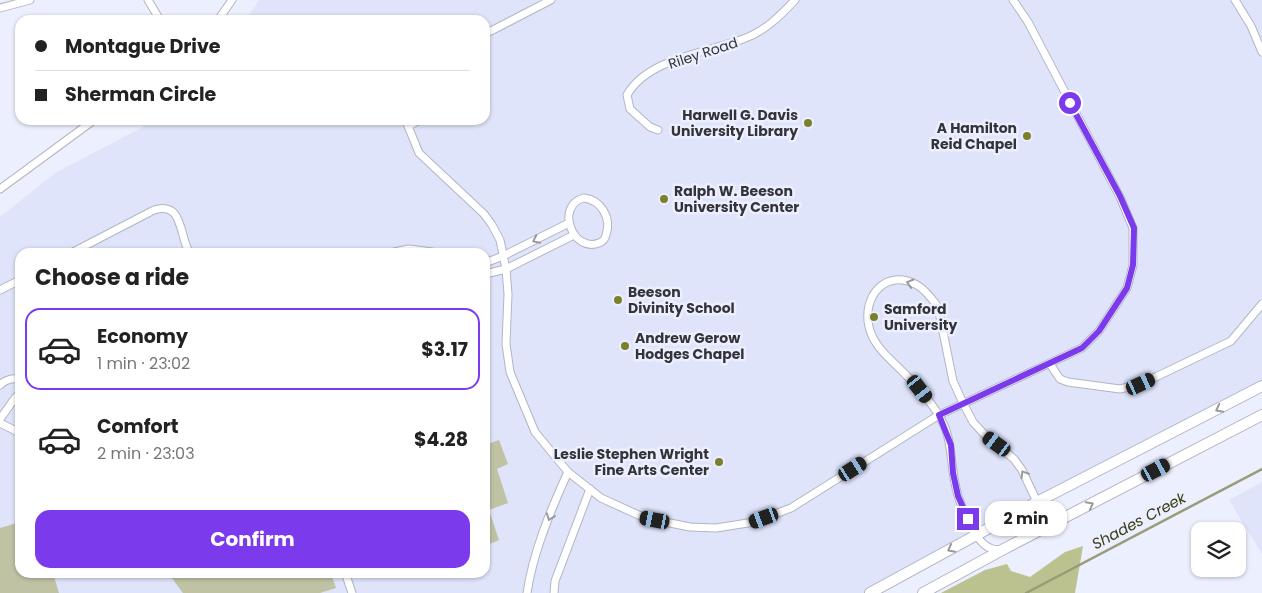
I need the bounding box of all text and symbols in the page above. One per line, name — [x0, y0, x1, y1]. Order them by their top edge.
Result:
street label: Riley Road — [666, 32, 740, 74]
text: Montague Drive — [65, 33, 221, 60]
text: Sherman Circle — [65, 81, 216, 108]
route start — [1059, 92, 1081, 114]
place label: Harwell G. Davis University Library — [671, 105, 798, 141]
marker: Harwell G. Davis University Library — [802, 117, 814, 129]
place label: A Hamilton Reid Chapel — [931, 118, 1017, 154]
marker: A Hamilton Reid Chapel — [1021, 130, 1033, 142]
place label: Ralph W. Beeson University Center — [674, 181, 799, 217]
marker: Ralph W. Beeson University Center — [658, 193, 670, 205]
one-way arrow — [532, 234, 541, 244]
text: Choose a ride — [35, 262, 189, 293]
one-way arrow — [906, 279, 915, 289]
place label: Beeson Divinity School — [628, 282, 735, 318]
marker: Beeson Divinity School — [612, 294, 624, 306]
place label: Samford University — [884, 299, 957, 335]
marker: Samford University — [868, 311, 880, 323]
text: Economy — [97, 323, 188, 350]
icon: car — [37, 327, 82, 372]
place label: Andrew Gerow Hodges Chapel — [635, 328, 744, 364]
text: $3.17 — [421, 336, 468, 363]
marker: Andrew Gerow Hodges Chapel — [619, 340, 631, 352]
text: 1 min · 23:02 — [97, 352, 190, 375]
car — [1124, 371, 1157, 397]
car — [904, 373, 935, 405]
one-way arrow — [1215, 402, 1224, 412]
text: Comfort — [97, 413, 179, 440]
icon: car — [37, 417, 82, 462]
text: $4.28 — [414, 426, 468, 453]
car — [980, 429, 1013, 459]
text: 2 min · 23:03 — [97, 442, 195, 465]
place label: Leslie Stephen Wright Fine Arts Center — [554, 444, 709, 480]
car — [836, 455, 869, 483]
marker: Leslie Stephen Wright Fine Arts Center — [713, 456, 725, 468]
car — [1139, 456, 1172, 484]
one-way arrow — [1020, 470, 1030, 479]
water label: Shades Creek — [1088, 486, 1191, 554]
one-way arrow — [1085, 501, 1094, 511]
callout: 2 min — [986, 502, 1068, 536]
car — [747, 506, 780, 530]
text: 2 min — [1004, 507, 1048, 530]
route end — [957, 508, 979, 530]
button: Confirm — [35, 510, 470, 568]
car — [638, 510, 671, 530]
one-way arrow — [546, 512, 556, 521]
map controls — [1191, 522, 1246, 577]
button: layers — [1191, 522, 1246, 577]
one-way arrow — [947, 543, 956, 553]

